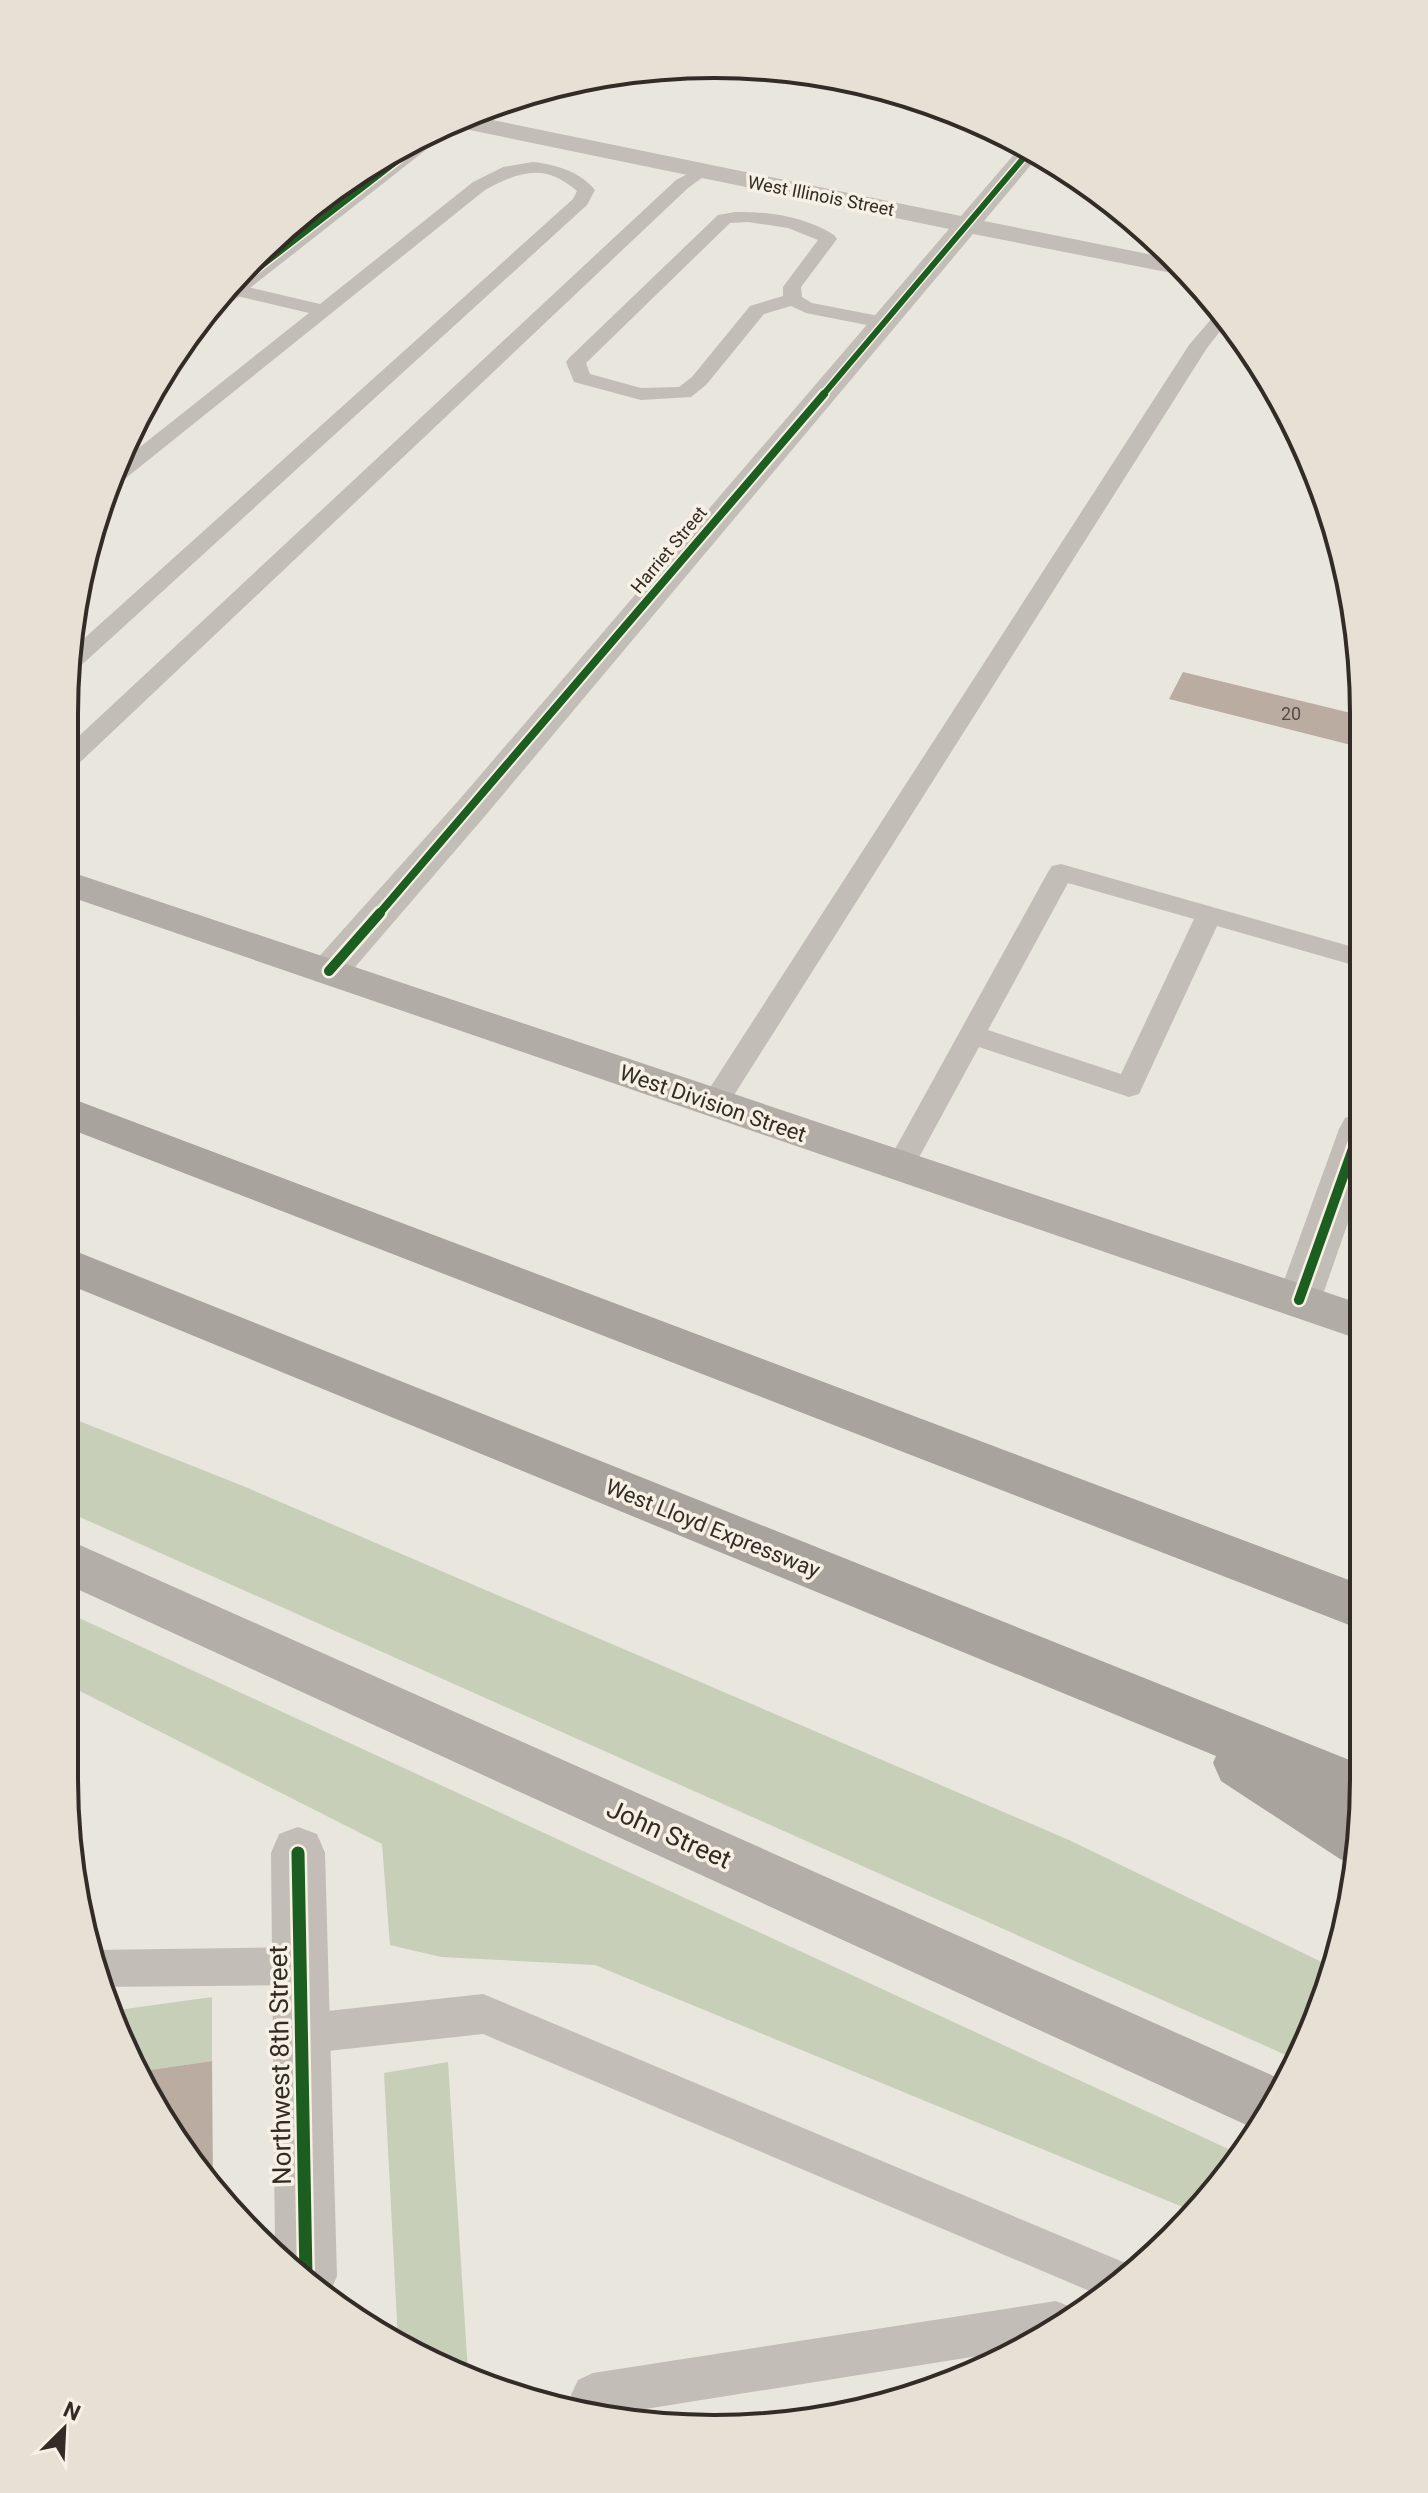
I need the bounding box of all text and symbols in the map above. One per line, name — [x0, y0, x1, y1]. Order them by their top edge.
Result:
street label: West Illinois Street — [746, 171, 896, 220]
street label: Harriet Street — [626, 502, 711, 597]
house number: 20 — [1281, 703, 1301, 724]
street label: West Division Street — [616, 1060, 809, 1147]
street label: West Lloyd Expressway — [602, 1474, 824, 1583]
street label: John Street — [602, 1793, 736, 1875]
street label: Northwest 8th Street — [263, 1945, 297, 2185]
north arrow — [24, 2389, 104, 2469]
text: N — [60, 2397, 84, 2426]

